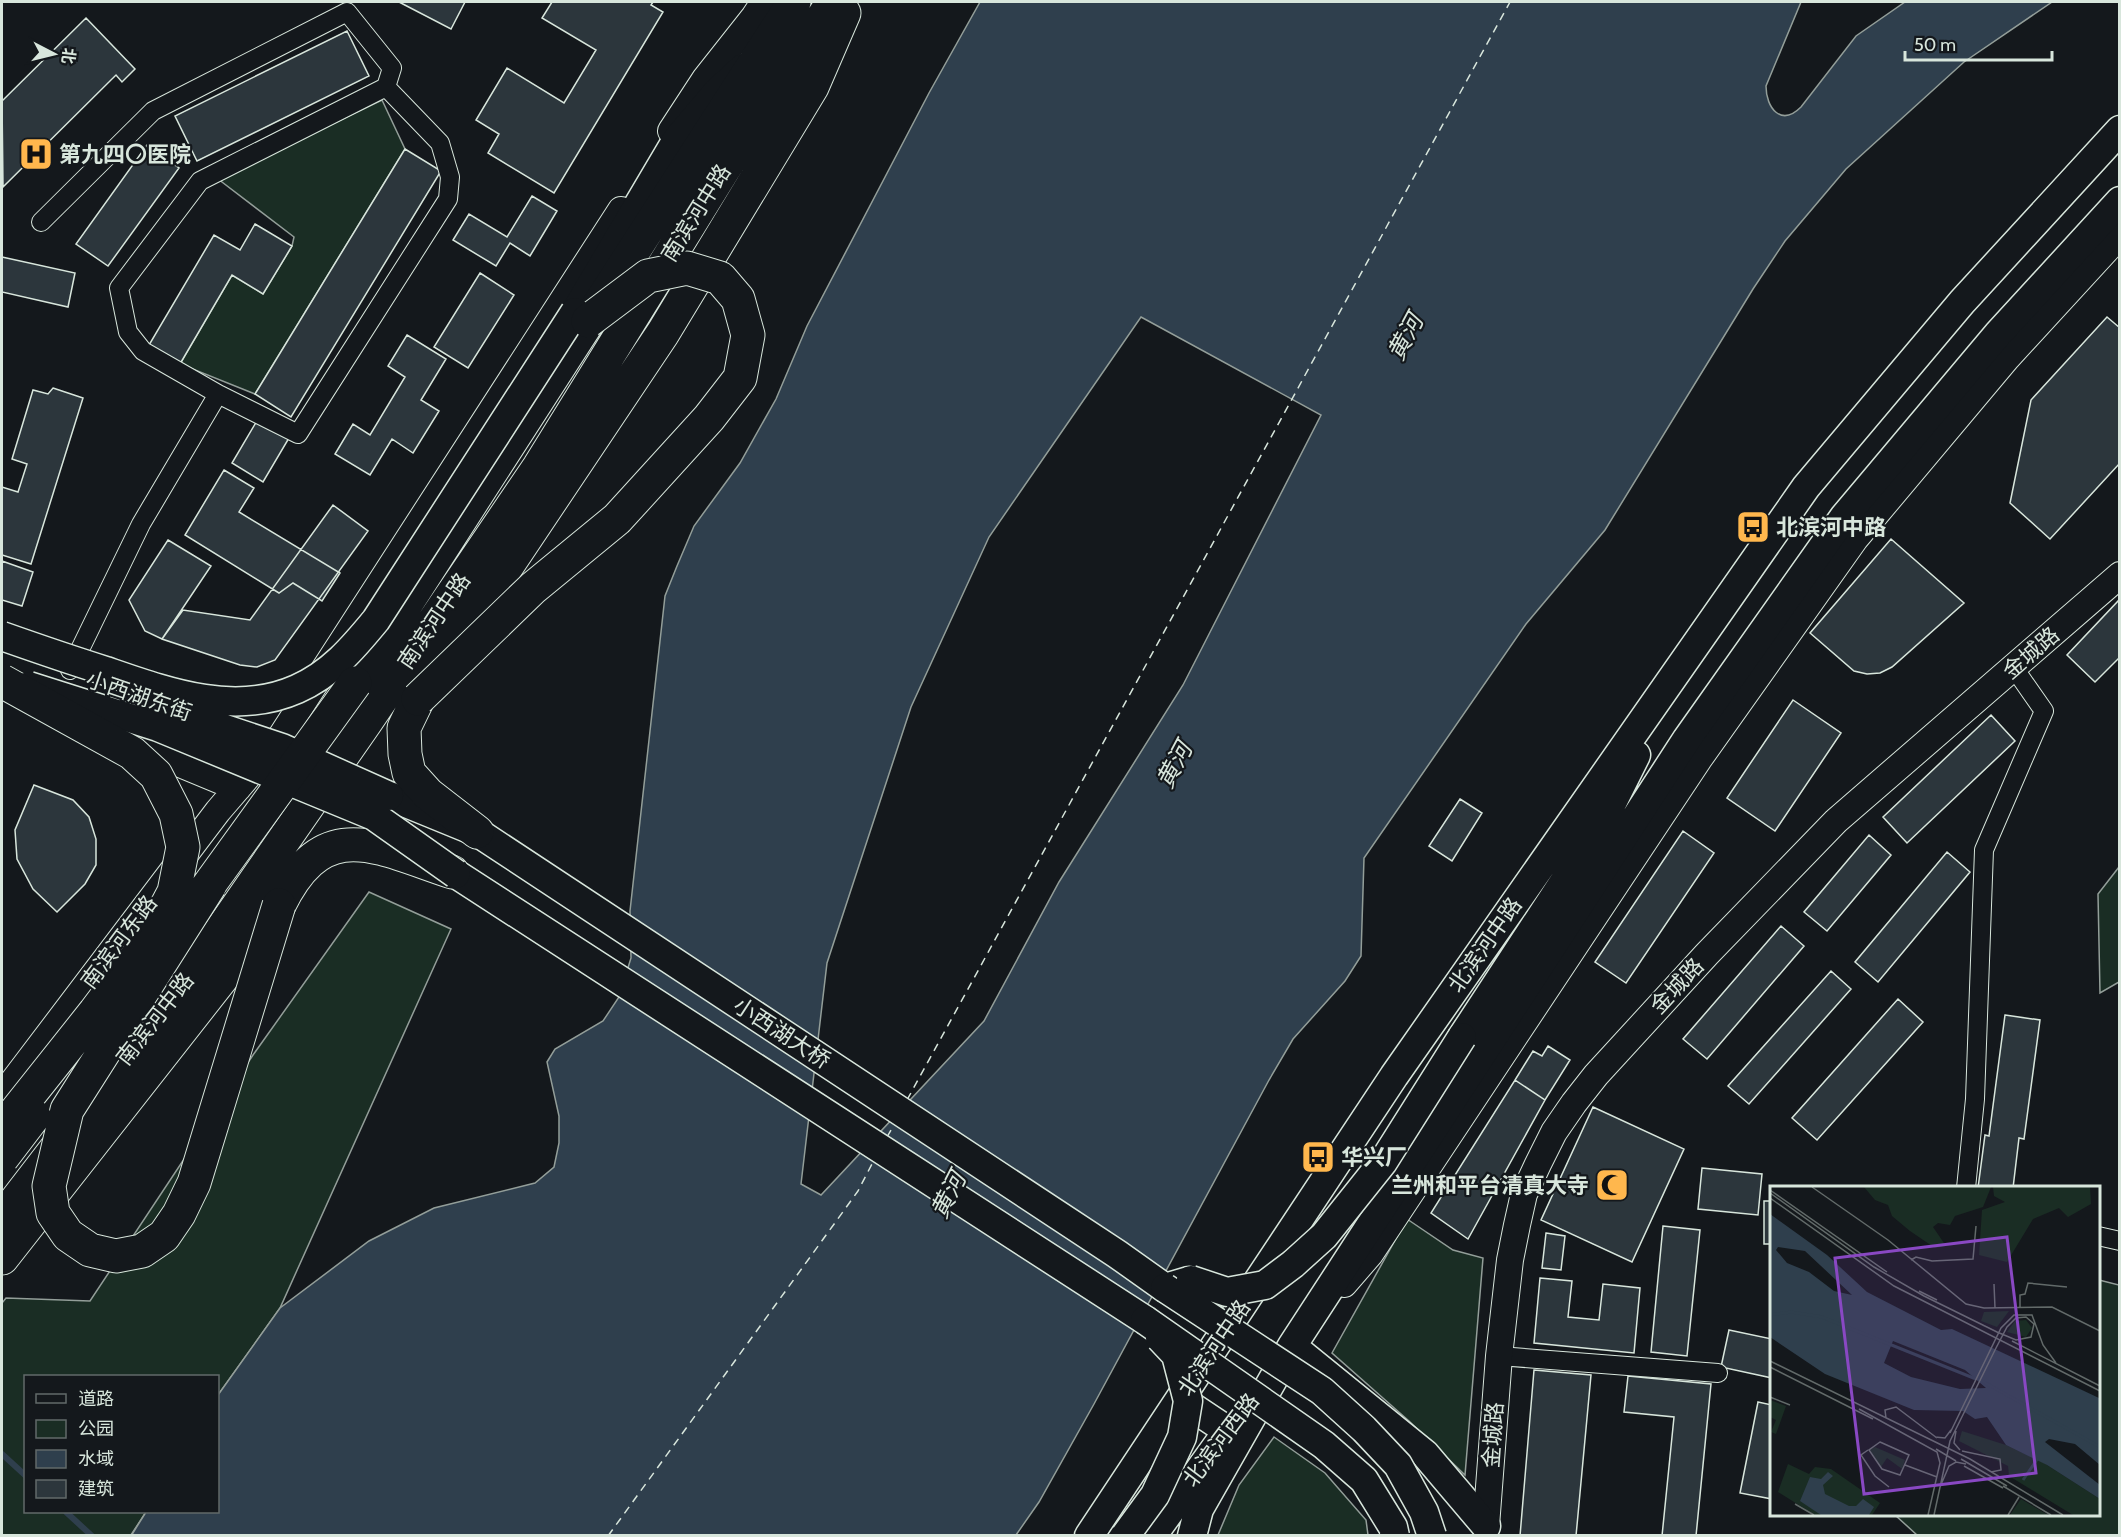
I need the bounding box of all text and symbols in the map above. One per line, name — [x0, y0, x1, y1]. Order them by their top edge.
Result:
north arrow — [24, 24, 84, 84]
scale bar — [1905, 24, 2052, 62]
text: 50 m — [1914, 34, 1956, 56]
text: 北 — [58, 47, 79, 65]
hospital icon: 第九四〇医院 — [18, 136, 54, 172]
place label: 第九四〇医院 — [59, 141, 191, 168]
street label: 南滨河中路 — [655, 159, 737, 267]
water label: 黄河 — [1381, 305, 1431, 365]
bus stop icon: 北滨河中路 — [1735, 509, 1771, 545]
place label: 北滨河中路 — [1776, 514, 1886, 541]
street label: 南滨河中路 — [392, 568, 476, 674]
street label: 金城路 — [1997, 621, 2065, 685]
street label: 小西湖东街 — [83, 665, 195, 727]
water label: 黄河 — [1150, 733, 1200, 793]
street label: 南滨河东路 — [75, 890, 163, 994]
street label: 北滨河中路 — [1442, 892, 1528, 998]
street label: 金城路 — [1645, 953, 1709, 1019]
street label: 南滨河中路 — [110, 967, 200, 1071]
street label: 小西湖大桥 — [729, 992, 835, 1074]
bus stop icon: 华兴厂 — [1300, 1139, 1336, 1175]
place label: 华兴厂 — [1341, 1144, 1407, 1171]
water label: 黄河 — [924, 1163, 974, 1223]
mosque icon: 兰州和平台清真大寺 — [1594, 1167, 1630, 1203]
place label: 兰州和平台清真大寺 — [1391, 1172, 1589, 1199]
inset map — [1770, 1186, 2100, 1516]
street label: 北滨河中路 — [1172, 1295, 1256, 1401]
legend — [24, 1375, 219, 1513]
text: 道路 — [78, 1388, 114, 1410]
street label: 北滨河西路 — [1177, 1388, 1265, 1492]
street label: 金城路 — [1477, 1401, 1509, 1469]
text: 公园 — [78, 1418, 114, 1440]
text: 水域 — [78, 1448, 114, 1470]
text: 建筑 — [78, 1478, 114, 1500]

